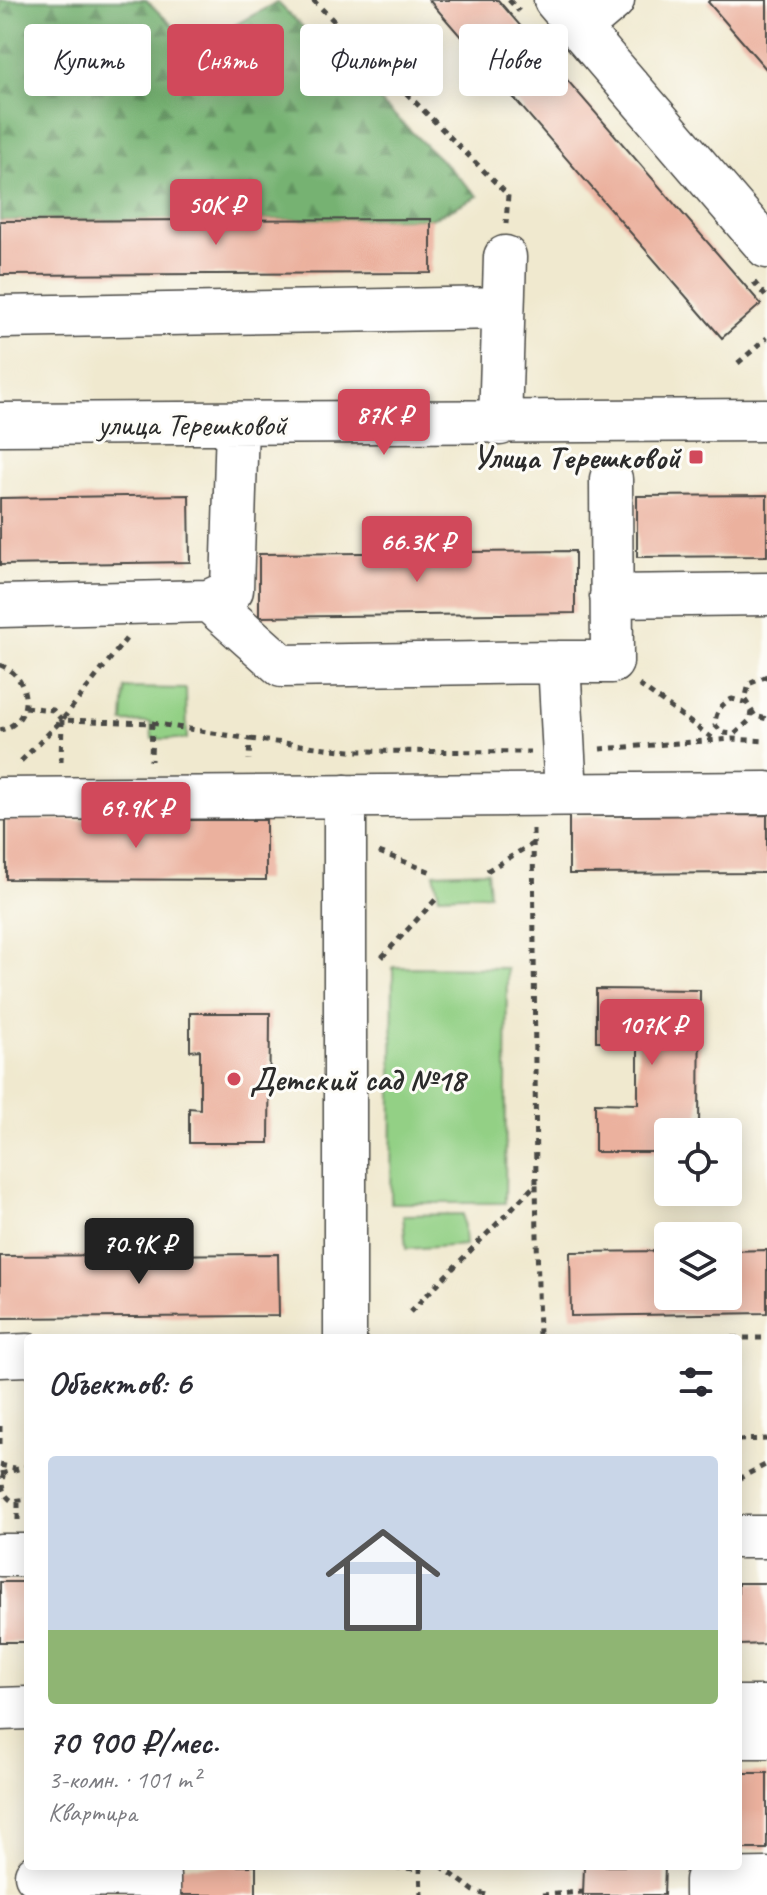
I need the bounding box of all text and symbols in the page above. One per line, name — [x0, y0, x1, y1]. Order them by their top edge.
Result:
chip: Купить — [24, 24, 151, 96]
chip: Снять — [167, 24, 284, 96]
chip: Фильтры — [300, 24, 443, 96]
chip: Новое — [459, 24, 568, 96]
pin: 50K ₽ — [160, 179, 272, 247]
text: 50K ₽ — [188, 188, 244, 221]
pin: 87K ₽ — [328, 389, 440, 457]
text: 87K ₽ — [356, 398, 412, 431]
street label: улица Терешковой — [95, 404, 288, 445]
place label: Улица Терешковой — [472, 437, 682, 478]
marker: Улица Терешковой — [687, 448, 705, 466]
pin: 66.3K ₽ — [343, 516, 491, 584]
text: 66.3K ₽ — [380, 525, 454, 558]
pin: 69.9K ₽ — [62, 782, 210, 850]
text: 69.9K ₽ — [99, 791, 173, 824]
pin: 107K ₽ — [587, 999, 717, 1067]
text: 107K ₽ — [618, 1008, 686, 1041]
place label: Детский сад №18 — [250, 1059, 468, 1100]
marker: Детский сад №18 — [225, 1070, 243, 1088]
map controls — [654, 1118, 742, 1310]
button: locate — [654, 1118, 742, 1206]
pin: 70.9K ₽ — [65, 1218, 213, 1286]
button: layers — [654, 1222, 742, 1310]
text: 70.9K ₽ — [103, 1227, 175, 1260]
icon: filters — [674, 1360, 718, 1404]
text: Объектов: 6 — [48, 1361, 191, 1404]
icon: home — [311, 1508, 455, 1652]
text: 70 900 ₽/мес. — [48, 1720, 219, 1763]
text: 3-комн. · 101 m² — [48, 1763, 200, 1796]
text: Квартира — [48, 1796, 137, 1829]

